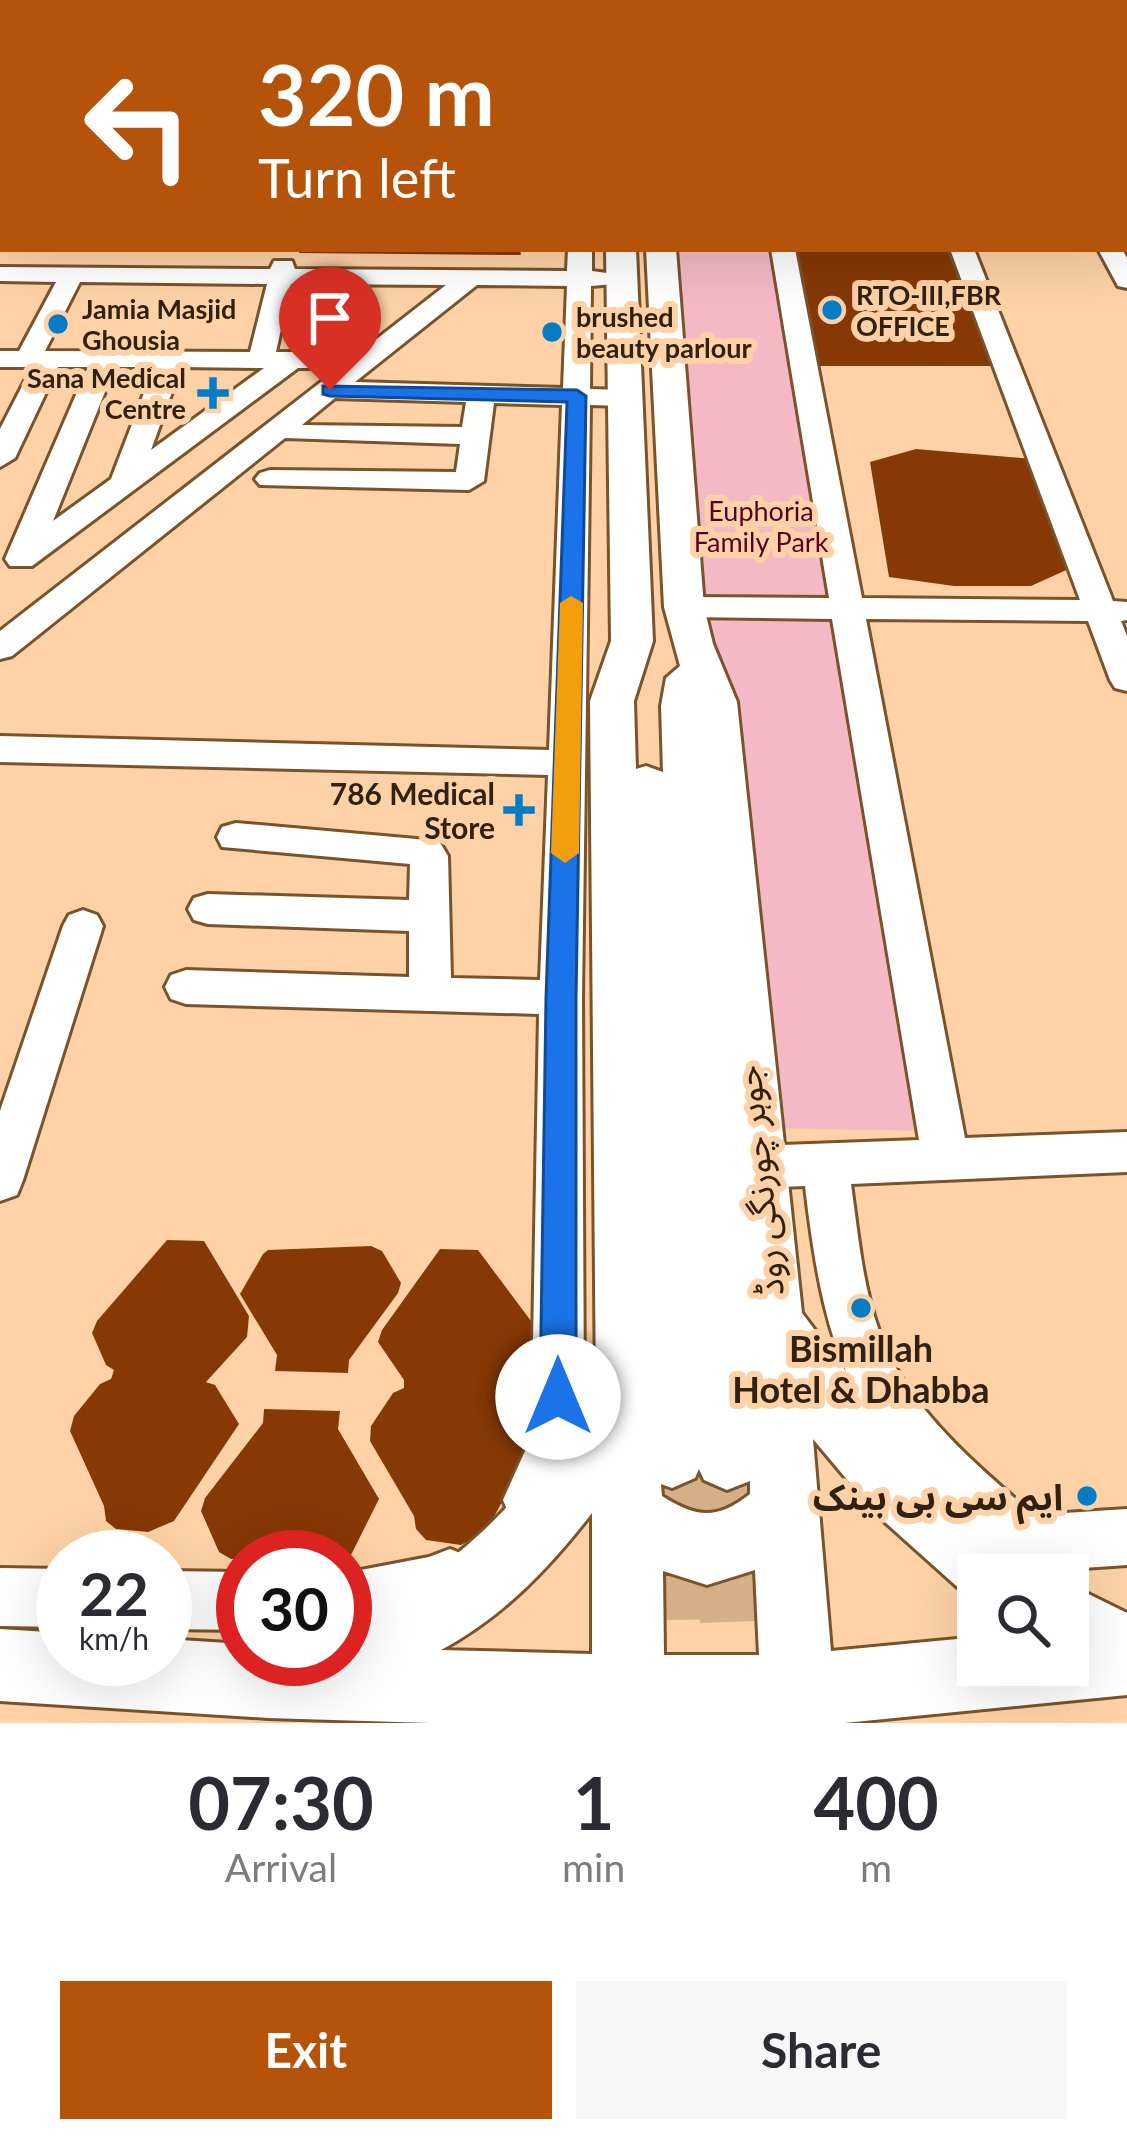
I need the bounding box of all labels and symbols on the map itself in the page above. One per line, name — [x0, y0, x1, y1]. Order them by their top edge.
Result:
pin — [279, 267, 381, 390]
place label: RTO-III,FBR OFFICE — [856, 278, 1002, 342]
place label: Jamia Masjid Ghousia — [82, 292, 236, 356]
marker: RTO-III,FBR OFFICE — [819, 297, 845, 323]
place label: brushed beauty parlour — [576, 300, 751, 364]
marker: Jamia Masjid Ghousia — [45, 311, 71, 337]
marker: brushed beauty parlour — [539, 319, 565, 345]
place label: Sana Medical Centre — [27, 361, 186, 425]
marker: Sana Medical Centre — [197, 377, 229, 409]
park label: Euphoria Family Park — [694, 494, 829, 558]
place label: 786 Medical Store — [330, 775, 495, 845]
marker: 786 Medical Store — [506, 797, 532, 823]
street label: جوہر چورنگی روڈ — [724, 1063, 795, 1299]
marker: Bismillah Hotel & Dhabba — [848, 1295, 874, 1321]
place label: Bismillah Hotel & Dhabba — [732, 1326, 990, 1411]
position arrow — [495, 1334, 621, 1460]
place label: ایم سی بی بینک — [813, 1474, 1063, 1525]
marker: ایم سی بی بینک — [1074, 1483, 1100, 1509]
speed limit sign: 30 — [216, 1530, 372, 1686]

